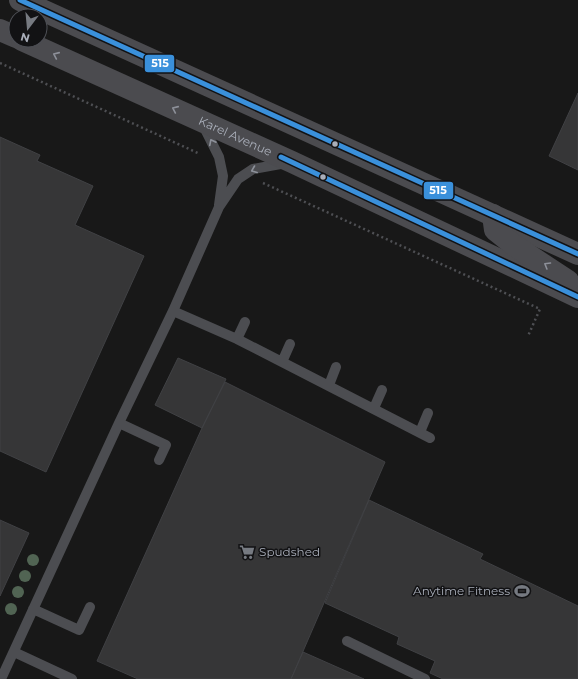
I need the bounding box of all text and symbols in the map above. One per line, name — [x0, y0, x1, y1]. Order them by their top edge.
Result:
north arrow — [8, 8, 48, 48]
text: N — [19, 30, 31, 46]
one-way arrow — [53, 52, 60, 60]
line badge: 515 — [144, 54, 175, 73]
text: 515 — [151, 56, 169, 70]
one-way arrow — [171, 106, 179, 114]
street label: Karel Avenue — [196, 113, 275, 159]
one-way arrow — [209, 139, 217, 147]
unlabelled marker — [330, 139, 340, 149]
one-way arrow — [250, 166, 257, 174]
unlabelled marker — [318, 172, 328, 182]
line badge: 515 — [423, 181, 454, 200]
text: 515 — [429, 183, 447, 197]
one-way arrow — [544, 263, 551, 270]
supermarket icon: Spudshed — [238, 543, 256, 561]
place label: Spudshed — [259, 544, 320, 559]
sports icon: Anytime Fitness — [513, 582, 531, 600]
place label: Anytime Fitness — [413, 583, 510, 598]

